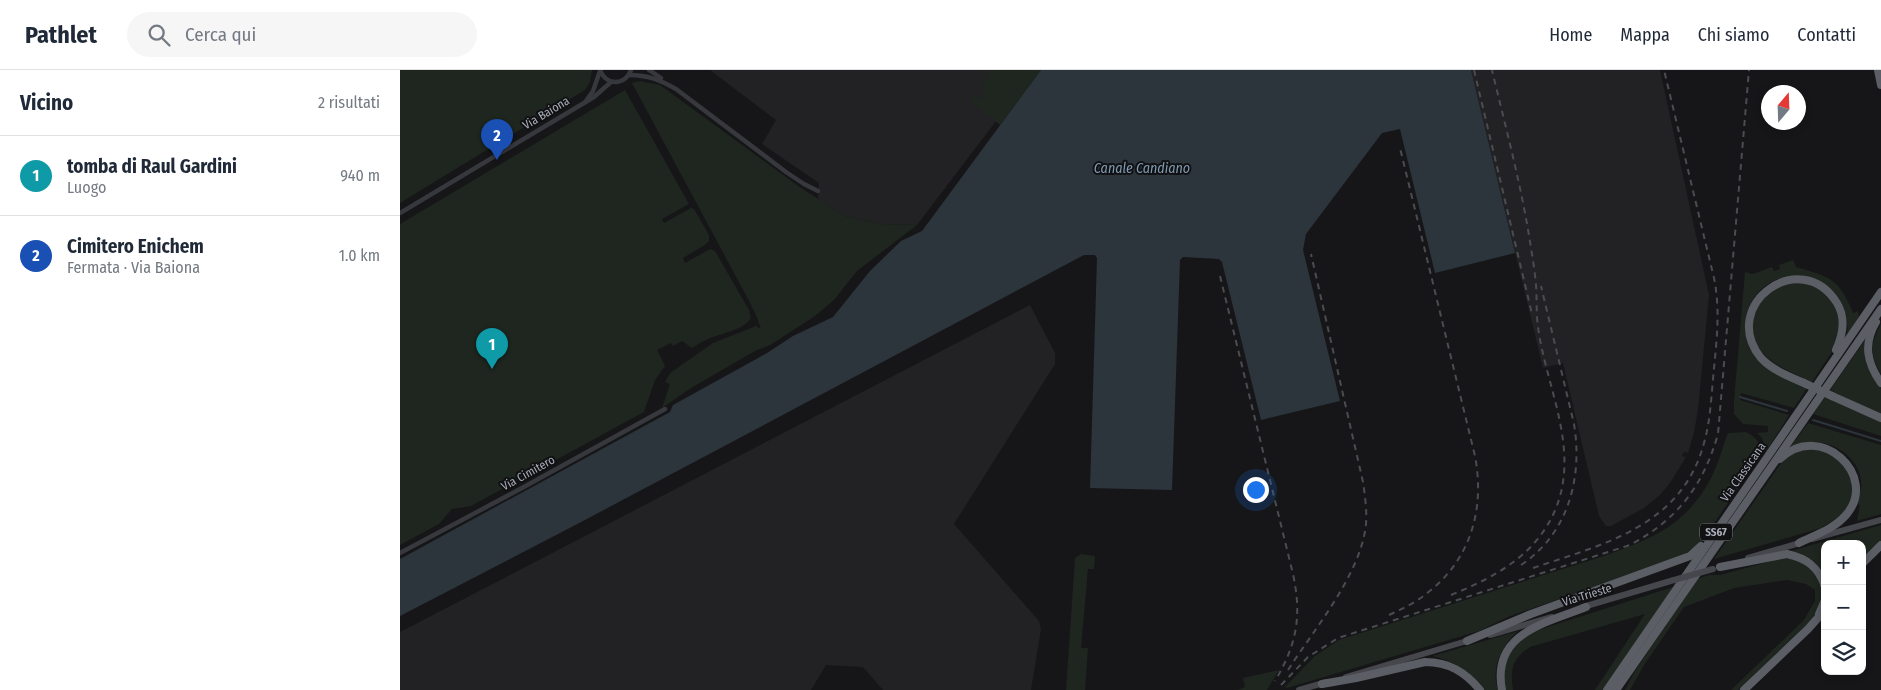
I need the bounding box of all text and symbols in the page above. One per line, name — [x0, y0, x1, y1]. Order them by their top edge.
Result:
search box — [127, 12, 477, 57]
text: Pathlet — [25, 21, 97, 49]
icon: search — [145, 21, 173, 49]
text: Cerca qui — [185, 23, 256, 46]
text: Home — [1549, 24, 1592, 46]
text: Mappa — [1620, 24, 1670, 46]
text: Chi siamo — [1698, 24, 1769, 46]
text: Contatti — [1797, 24, 1856, 46]
north arrow — [1761, 85, 1806, 130]
text: Vicino — [20, 90, 73, 116]
text: 2 risultati — [318, 93, 380, 112]
street label: Via Baiona — [520, 94, 572, 132]
pin: 2 — [481, 119, 513, 160]
text: tomba di Raul Gardini — [67, 155, 237, 178]
water label: Canale Candiano — [1094, 160, 1190, 177]
text: 1 — [33, 166, 39, 185]
text: 940 m — [340, 166, 380, 185]
text: Luogo — [67, 178, 106, 197]
text: Cimitero Enichem — [67, 235, 204, 258]
text: 2 — [32, 246, 40, 265]
text: 1.0 km — [339, 246, 380, 265]
text: Fermata · Via Baiona — [67, 258, 200, 277]
pin: 1 — [476, 328, 508, 369]
street label: Via Classicana — [1717, 440, 1769, 504]
street label: Via Cimitero — [499, 453, 557, 493]
your location — [1243, 477, 1269, 503]
road number: SS67 — [1700, 524, 1732, 541]
map controls — [1821, 540, 1866, 675]
button: + — [1821, 540, 1866, 585]
street label: Via Trieste — [1561, 581, 1613, 609]
button: − — [1821, 585, 1866, 630]
button: layers — [1821, 630, 1866, 675]

